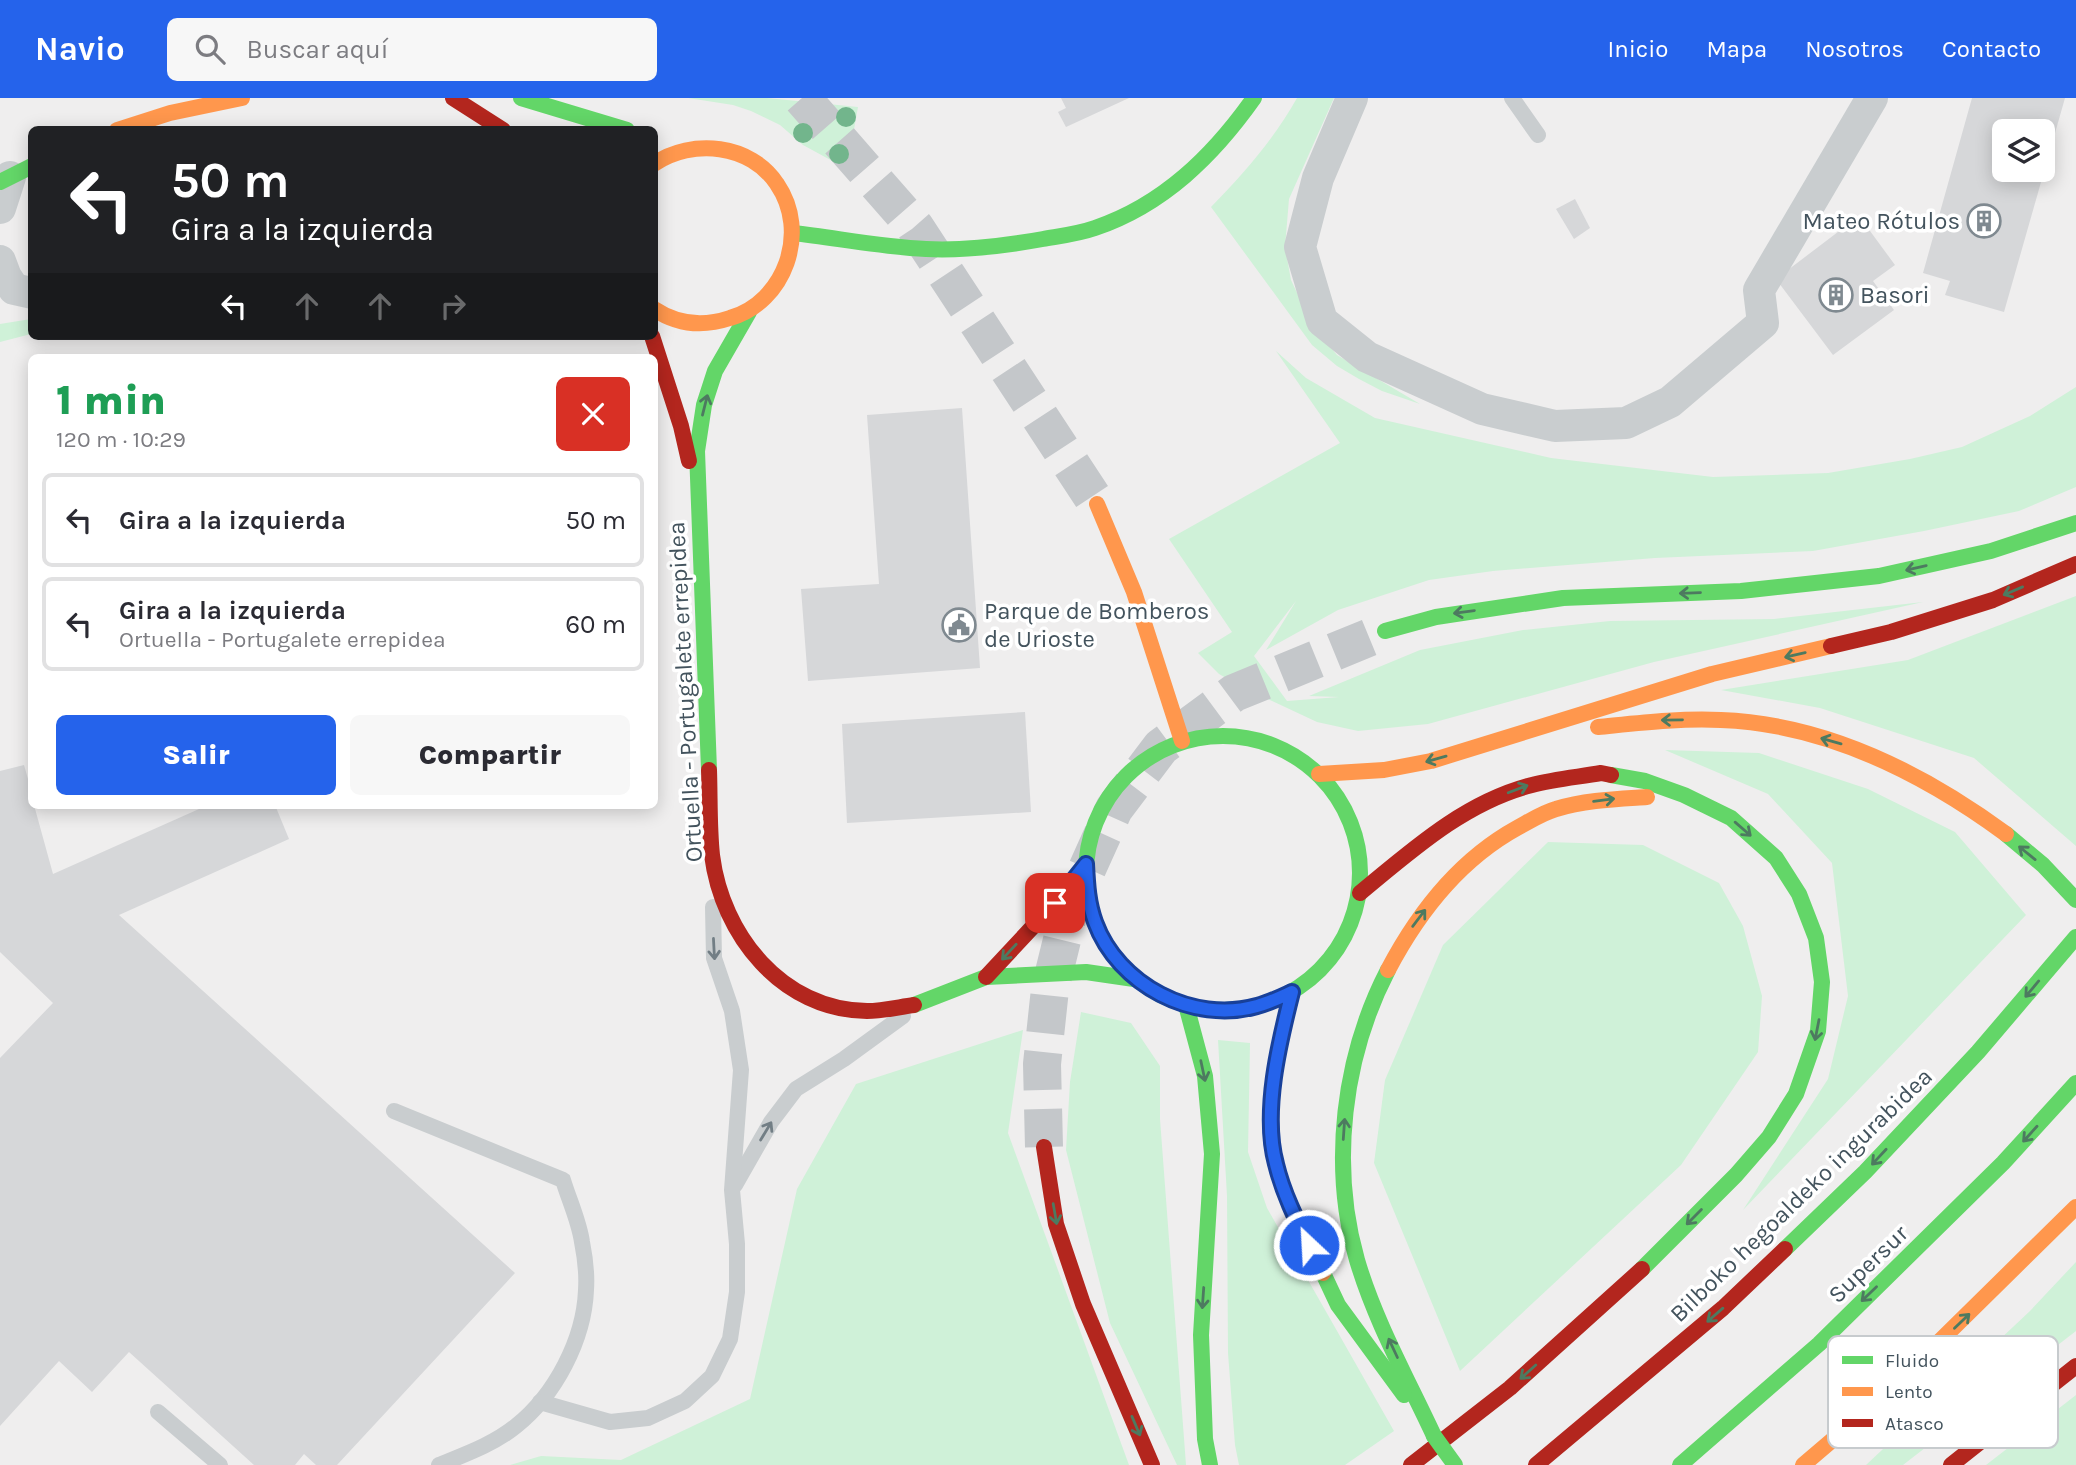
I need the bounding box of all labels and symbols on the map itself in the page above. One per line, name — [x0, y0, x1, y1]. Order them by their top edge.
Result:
building icon: Mateo Rótulos — [1965, 202, 2003, 240]
place label: Mateo Rótulos — [1802, 207, 1960, 235]
building icon: Basori — [1817, 276, 1855, 314]
place label: Basori — [1860, 281, 1930, 309]
one-way arrow — [699, 394, 712, 417]
street label: Ortuella - Portugalete errepidea — [662, 521, 708, 863]
one-way arrow — [1905, 562, 1928, 575]
one-way arrow — [2003, 585, 2024, 598]
one-way arrow — [1679, 586, 1702, 599]
place label: Parque de Bomberos de Urioste — [984, 597, 1209, 653]
public building icon: Parque de Bomberos de Urioste — [940, 606, 978, 644]
one-way arrow — [1453, 606, 1476, 619]
one-way arrow — [1784, 648, 1807, 662]
one-way arrow — [1661, 713, 1684, 726]
one-way arrow — [1821, 734, 1843, 747]
one-way arrow — [1425, 754, 1447, 767]
one-way arrow — [1507, 782, 1529, 795]
one-way arrow — [1593, 794, 1615, 807]
one-way arrow — [1734, 820, 1751, 837]
one-way arrow — [2019, 845, 2037, 860]
pin — [1025, 873, 1085, 933]
one-way arrow — [1412, 909, 1427, 928]
one-way arrow — [708, 937, 721, 960]
one-way arrow — [1001, 943, 1017, 961]
one-way arrow — [2024, 980, 2040, 998]
one-way arrow — [1810, 1018, 1823, 1041]
one-way arrow — [1197, 1059, 1211, 1082]
street label: Bilboko hegoaldeko ingurabidea — [1664, 1062, 1938, 1328]
one-way arrow — [1338, 1118, 1351, 1141]
one-way arrow — [759, 1122, 773, 1142]
one-way arrow — [2022, 1125, 2038, 1143]
one-way arrow — [1870, 1148, 1887, 1165]
one-way arrow — [1049, 1202, 1062, 1225]
position arrow — [1272, 1208, 1346, 1282]
one-way arrow — [1686, 1208, 1703, 1225]
street label: Supersur — [1822, 1219, 1914, 1309]
one-way arrow — [1196, 1286, 1209, 1309]
one-way arrow — [1861, 1286, 1878, 1303]
one-way arrow — [1706, 1307, 1724, 1323]
one-way arrow — [1954, 1312, 1971, 1329]
legend — [1828, 1336, 2058, 1448]
one-way arrow — [1386, 1338, 1399, 1359]
text: Fluido — [1885, 1350, 1939, 1372]
one-way arrow — [1519, 1364, 1537, 1380]
text: Lento — [1885, 1381, 1933, 1403]
text: Atasco — [1885, 1413, 1944, 1435]
one-way arrow — [1130, 1415, 1143, 1437]

